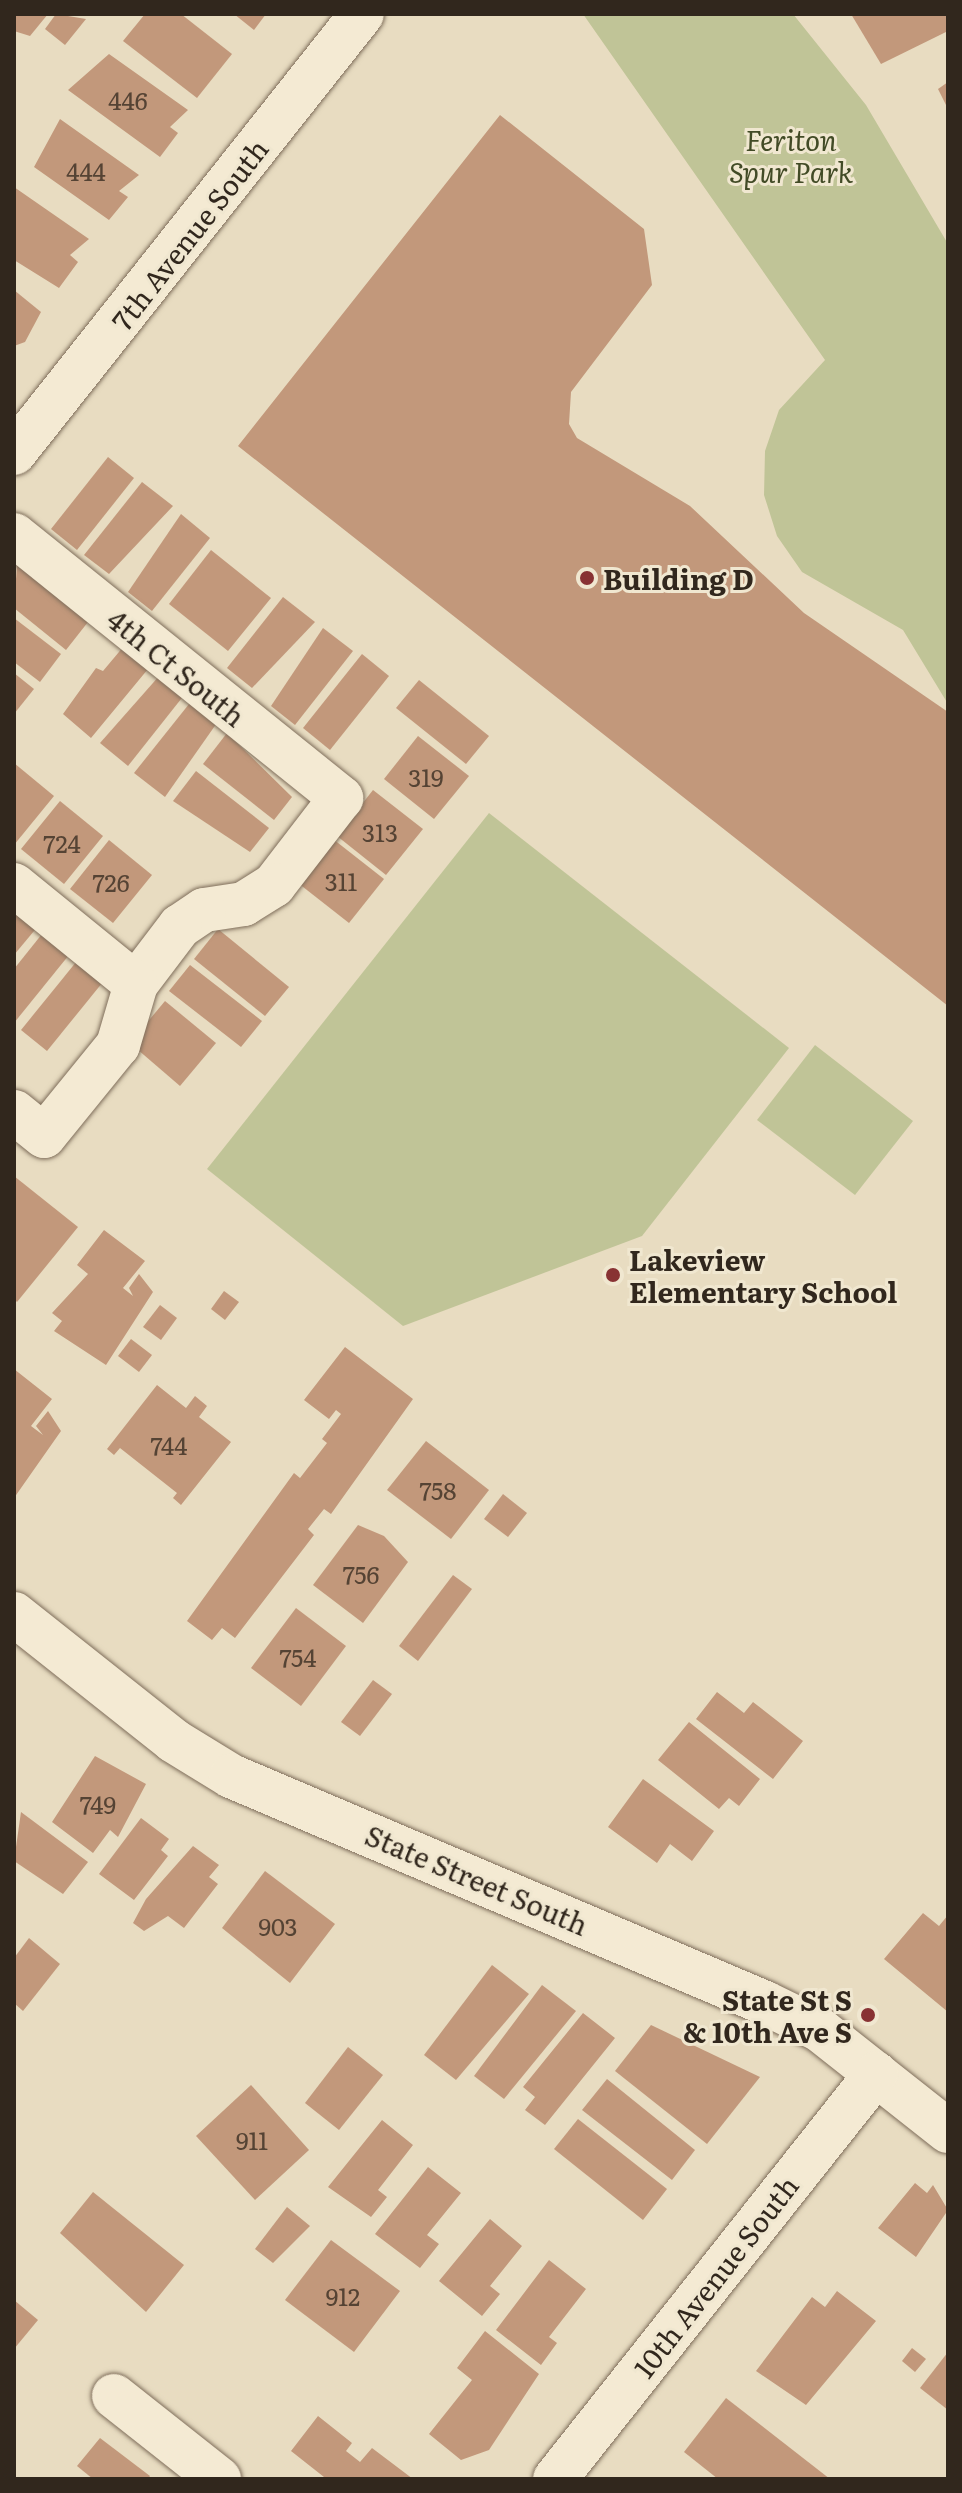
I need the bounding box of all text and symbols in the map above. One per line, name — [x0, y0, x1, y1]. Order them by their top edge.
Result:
house number: 446 — [108, 86, 148, 114]
park label: Feriton Spur Park — [729, 122, 853, 188]
street label: 7th Avenue South — [104, 132, 274, 336]
house number: 444 — [66, 157, 106, 185]
place label: Building D — [603, 561, 754, 595]
marker: Building D — [578, 569, 596, 587]
street label: 4th Ct South — [102, 601, 252, 733]
house number: 319 — [408, 763, 444, 791]
house number: 313 — [362, 818, 398, 846]
house number: 724 — [43, 829, 81, 857]
house number: 311 — [325, 867, 357, 895]
house number: 726 — [92, 868, 130, 896]
place label: Lakeview Elementary School — [629, 1242, 897, 1308]
marker: Lakeview Elementary School — [604, 1266, 622, 1284]
house number: 744 — [151, 1431, 187, 1459]
house number: 758 — [420, 1476, 456, 1504]
house number: 756 — [343, 1560, 379, 1588]
house number: 754 — [280, 1643, 316, 1671]
house number: 749 — [80, 1790, 116, 1818]
street label: State Street South — [361, 1817, 593, 1941]
house number: 903 — [258, 1912, 298, 1940]
place label: State St S & 10th Ave S — [683, 1982, 852, 2048]
marker: State St S & 10th Ave S — [859, 2006, 877, 2024]
house number: 911 — [236, 2126, 268, 2154]
street label: 10th Avenue South — [626, 2168, 804, 2384]
house number: 912 — [326, 2282, 360, 2310]

